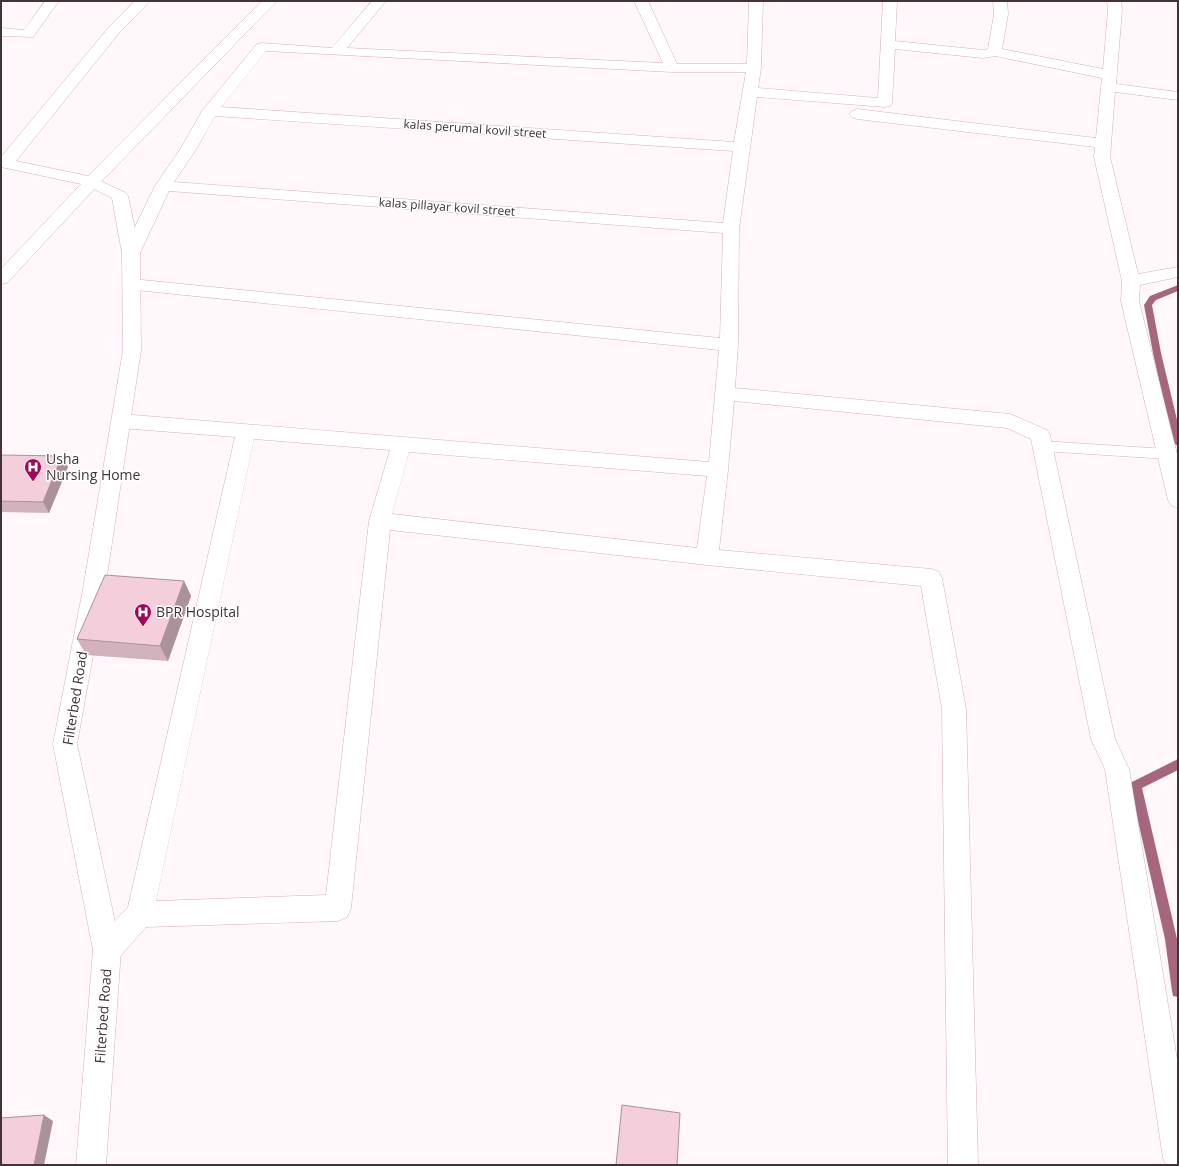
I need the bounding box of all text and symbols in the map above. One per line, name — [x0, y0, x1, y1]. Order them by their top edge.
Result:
street label: kalas perumal kovil street — [403, 115, 547, 142]
street label: kalas pillayar kovil street — [378, 193, 516, 220]
place label: Usha Nursing Home — [46, 449, 141, 484]
hospital icon: Usha Nursing Home — [23, 457, 43, 482]
hospital icon: BPR Hospital — [133, 602, 153, 627]
place label: BPR Hospital — [156, 602, 240, 621]
street label: Filterbed Road — [58, 650, 91, 746]
street label: Filterbed Road — [90, 968, 115, 1064]

